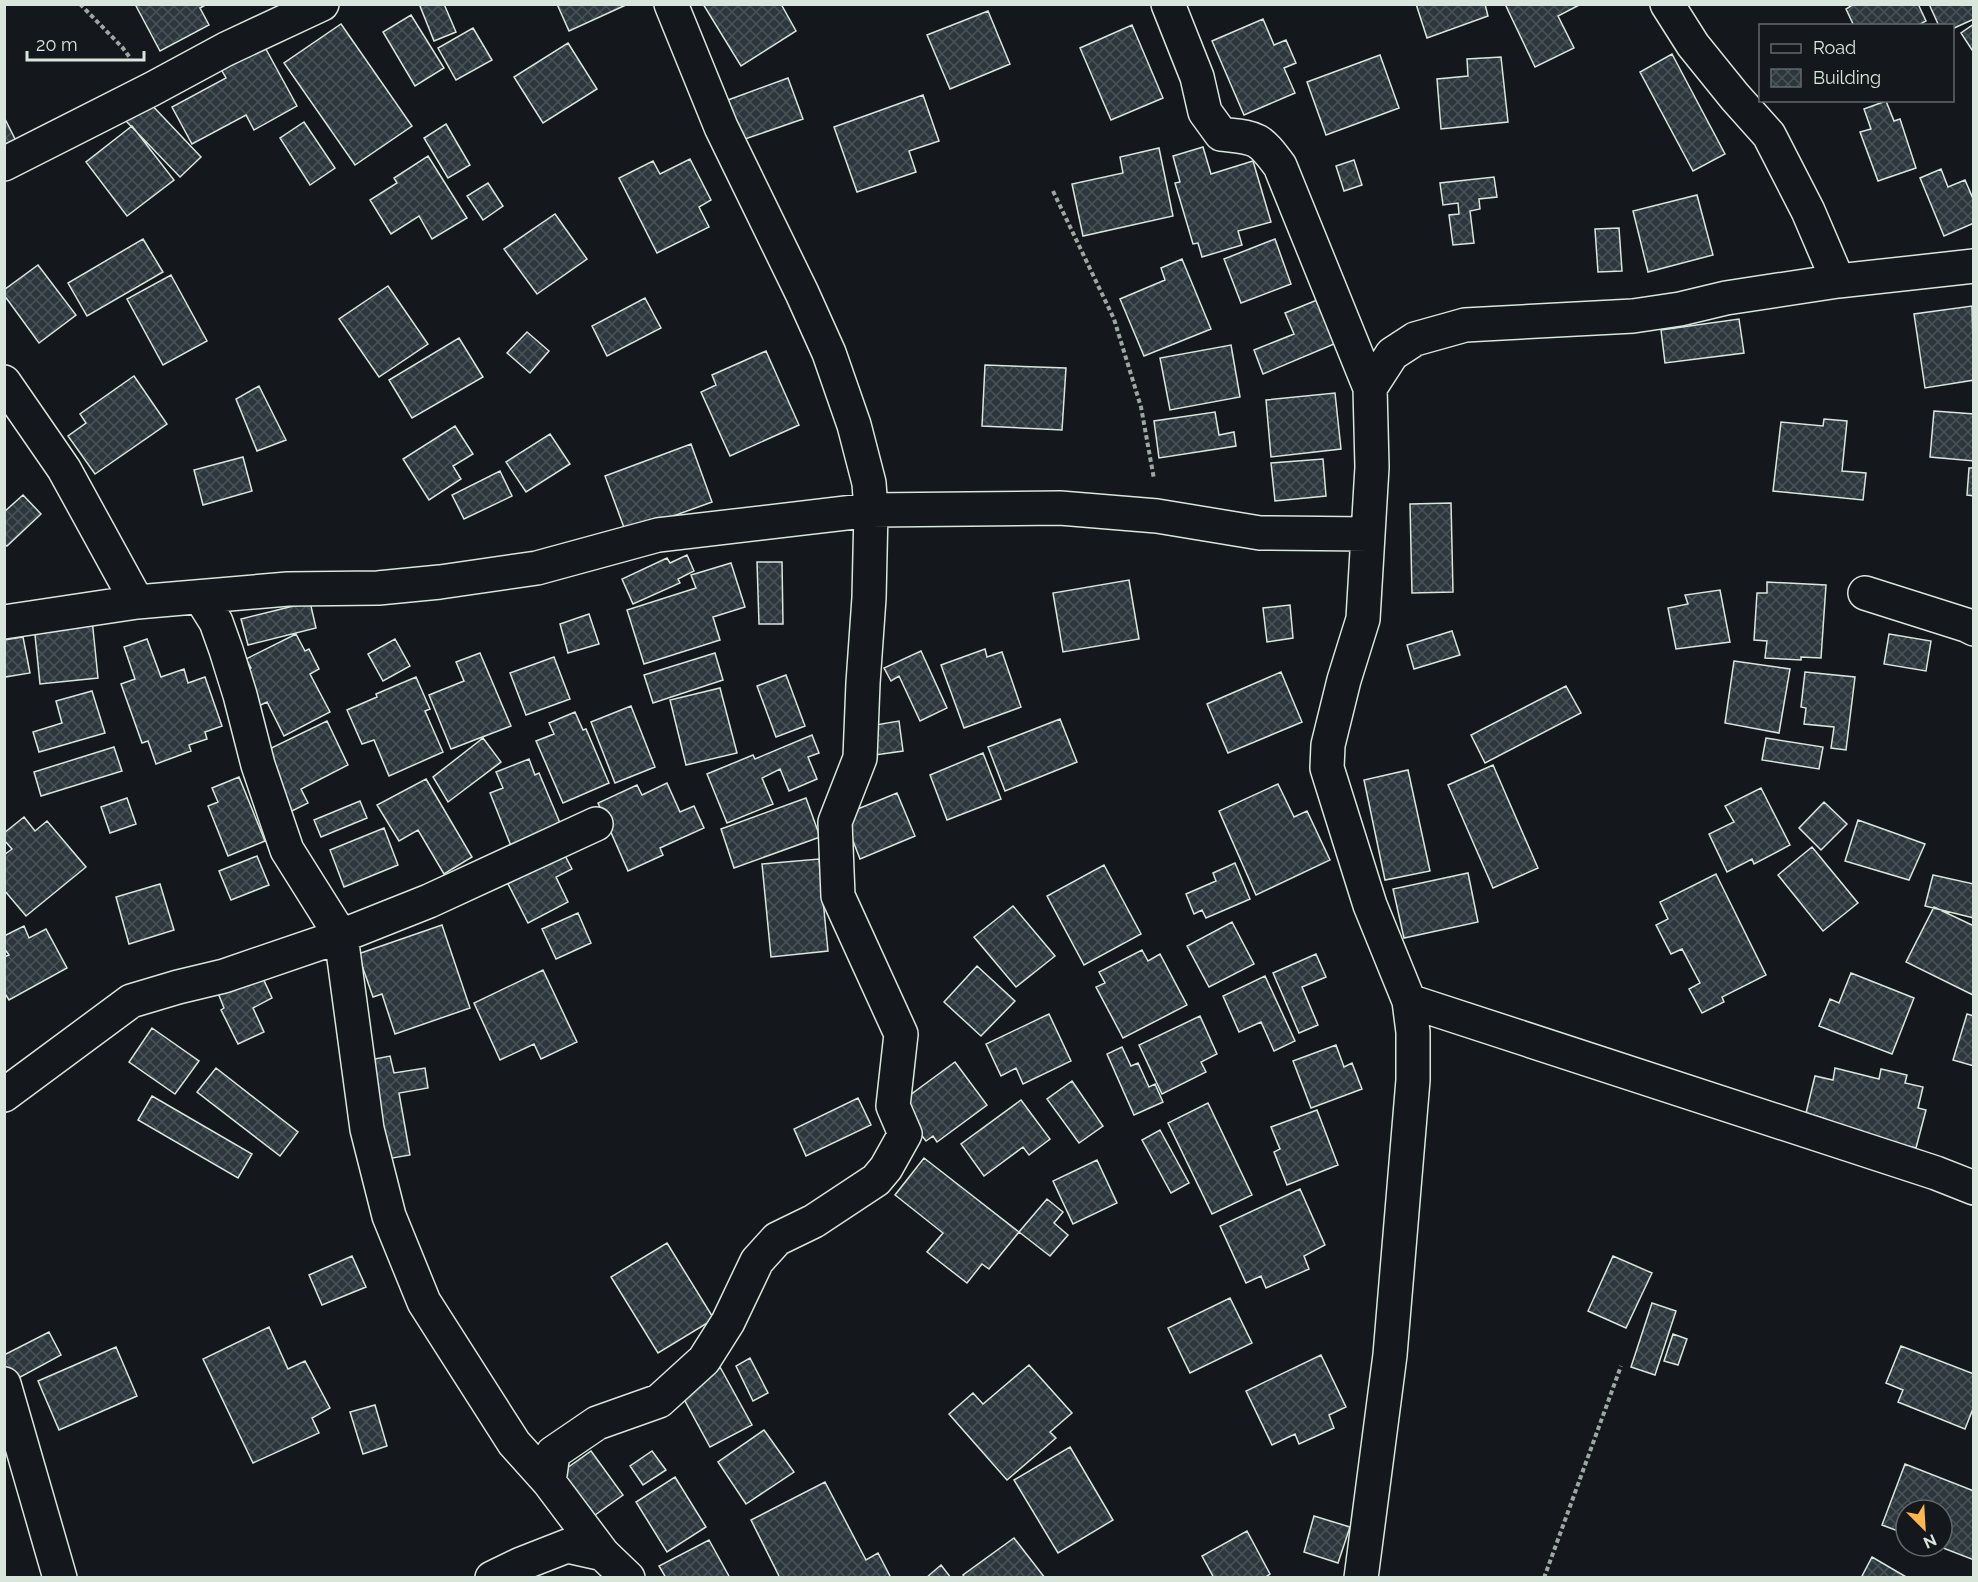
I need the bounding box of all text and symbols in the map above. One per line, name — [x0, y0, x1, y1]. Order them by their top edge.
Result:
scale bar — [27, 24, 144, 62]
legend — [1759, 24, 1954, 102]
text: 20 m — [36, 34, 78, 55]
text: Road — [1813, 37, 1856, 58]
text: Building — [1813, 67, 1881, 88]
north arrow — [1894, 1498, 1954, 1558]
text: N — [1920, 1530, 1939, 1552]

